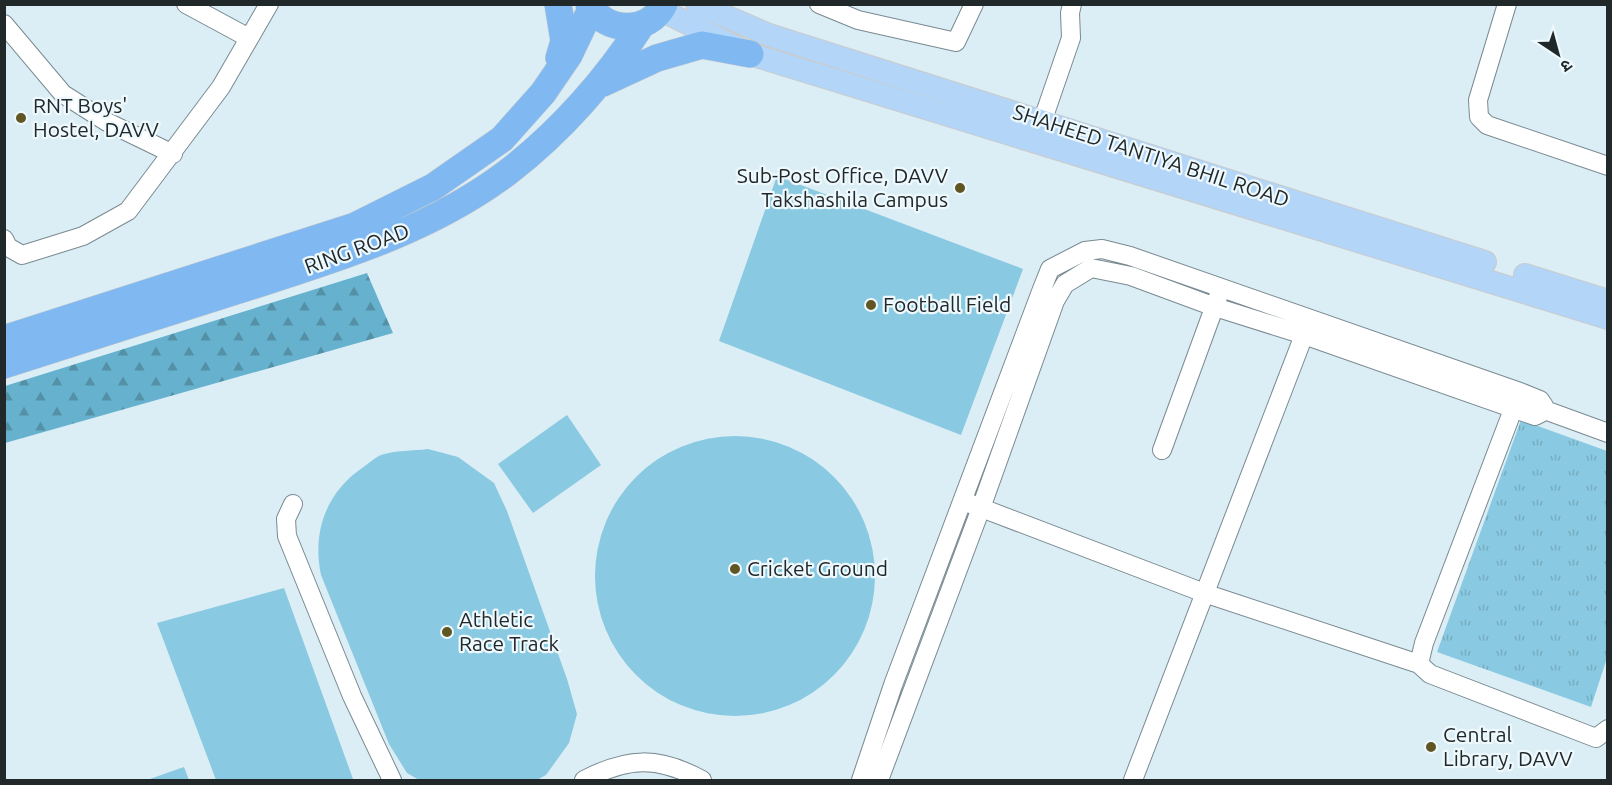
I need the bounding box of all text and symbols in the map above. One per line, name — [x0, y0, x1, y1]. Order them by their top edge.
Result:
north arrow — [1528, 24, 1588, 84]
text: उ — [1557, 56, 1576, 77]
place label: RNT Boys' Hostel, DAVV — [33, 93, 160, 141]
street label: SHAHEED TANTIYA BHIL ROAD — [1010, 99, 1292, 211]
marker: RNT Boys' Hostel, DAVV — [14, 111, 28, 125]
place label: Sub-Post Office, DAVV Takshashila Campus — [737, 163, 949, 211]
marker: Sub-Post Office, DAVV Takshashila Campus — [953, 181, 967, 195]
street label: RING ROAD — [301, 218, 412, 278]
place label: Football Field — [883, 292, 1011, 316]
marker: Football Field — [864, 298, 878, 312]
place label: Cricket Ground — [747, 556, 888, 580]
marker: Cricket Ground — [728, 562, 742, 576]
place label: Athletic Race Track — [459, 607, 559, 655]
marker: Athletic Race Track — [440, 625, 454, 639]
place label: Central Library, DAVV — [1443, 722, 1573, 770]
marker: Central Library, DAVV — [1424, 740, 1438, 754]

